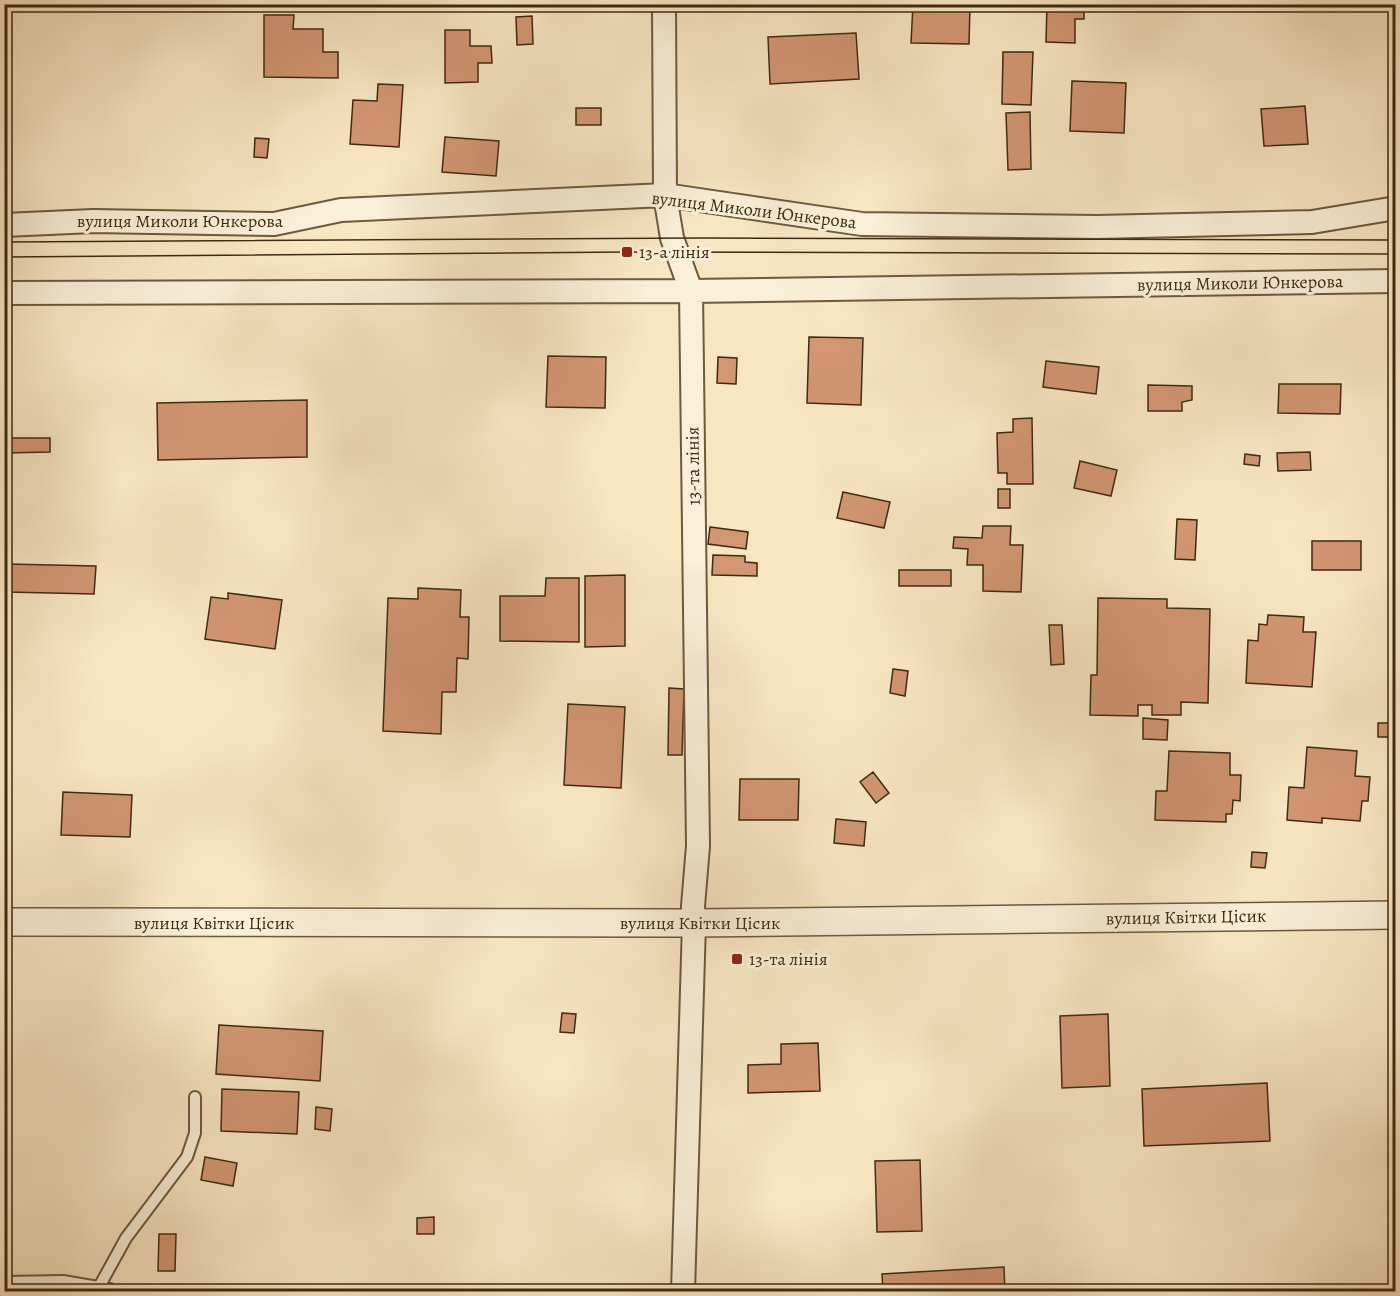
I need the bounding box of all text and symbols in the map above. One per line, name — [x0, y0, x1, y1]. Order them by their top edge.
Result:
street label: вулиця Миколи Юнкерова — [650, 186, 859, 235]
street label: вулиця Миколи Юнкерова — [77, 209, 284, 233]
place label: 13-а лінія — [639, 240, 710, 264]
marker: 13-а лінія — [620, 245, 634, 259]
street label: вулиця Миколи Юнкерова — [1137, 269, 1344, 297]
street label: 13-та лінія — [680, 426, 706, 506]
street label: вулиця Квітки Цісик — [1106, 904, 1266, 930]
street label: вулиця Квітки Цісик — [134, 911, 294, 935]
street label: вулиця Квітки Цісик — [620, 911, 780, 935]
place label: 13-та лінія — [749, 947, 828, 971]
marker: 13-та лінія — [730, 952, 744, 966]

